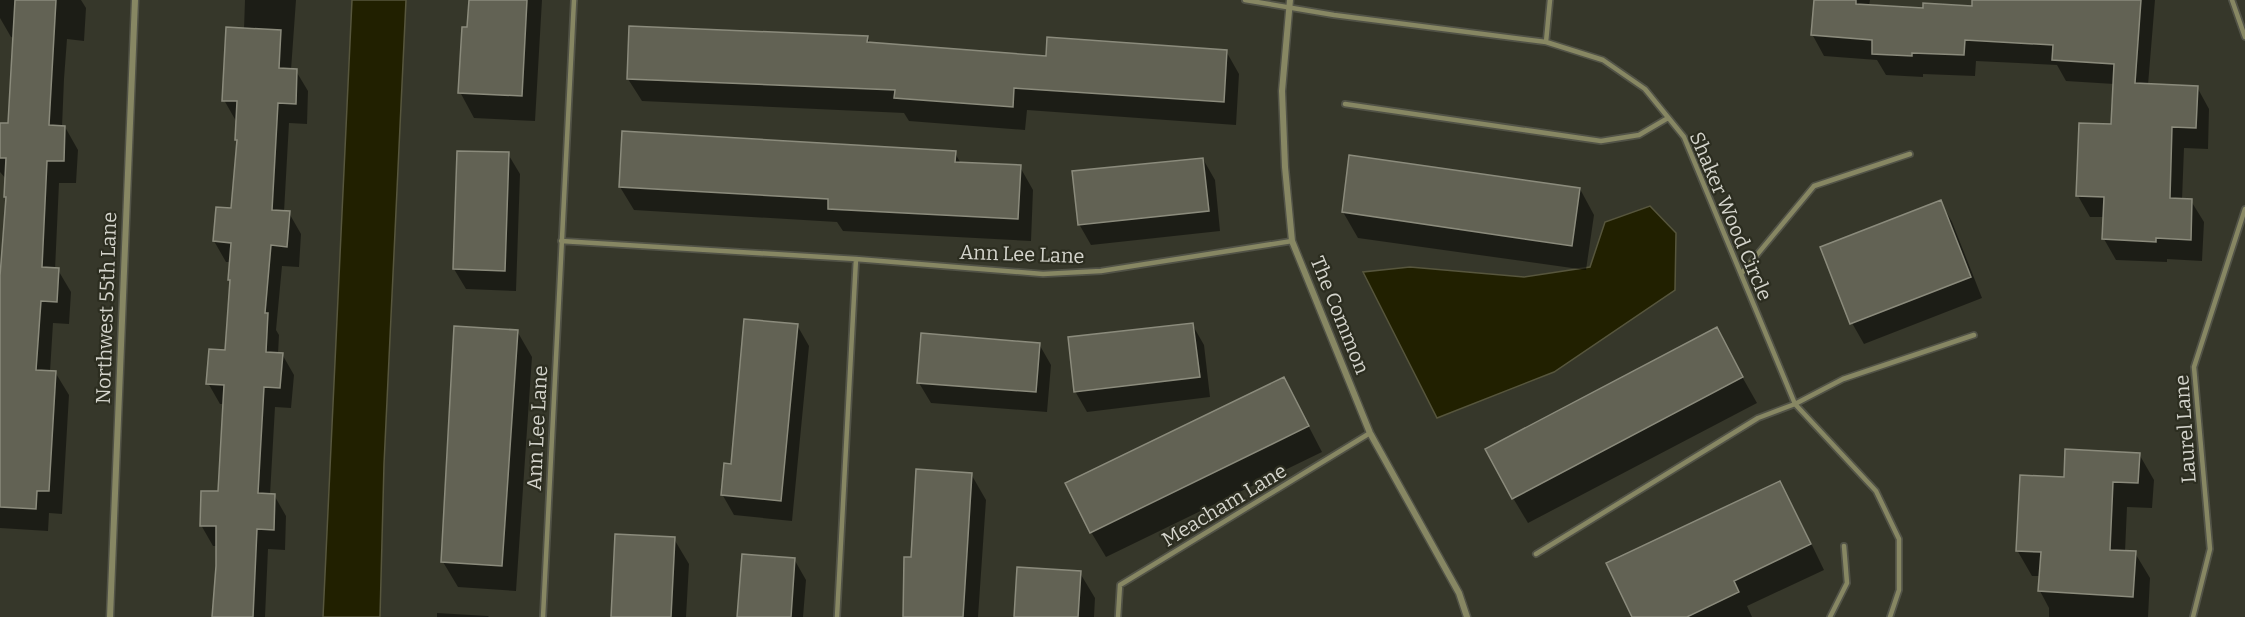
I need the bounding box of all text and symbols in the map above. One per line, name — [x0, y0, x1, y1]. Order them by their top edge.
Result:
street label: Shaker Wood Circle — [1685, 128, 1777, 304]
street label: Northwest 55th Lane — [91, 211, 121, 405]
street label: Ann Lee Lane — [959, 240, 1085, 268]
street label: The Common — [1305, 253, 1375, 378]
street label: Ann Lee Lane — [522, 365, 552, 491]
street label: Laurel Lane — [2169, 374, 2201, 484]
street label: Meacham Lane — [1157, 458, 1291, 552]

